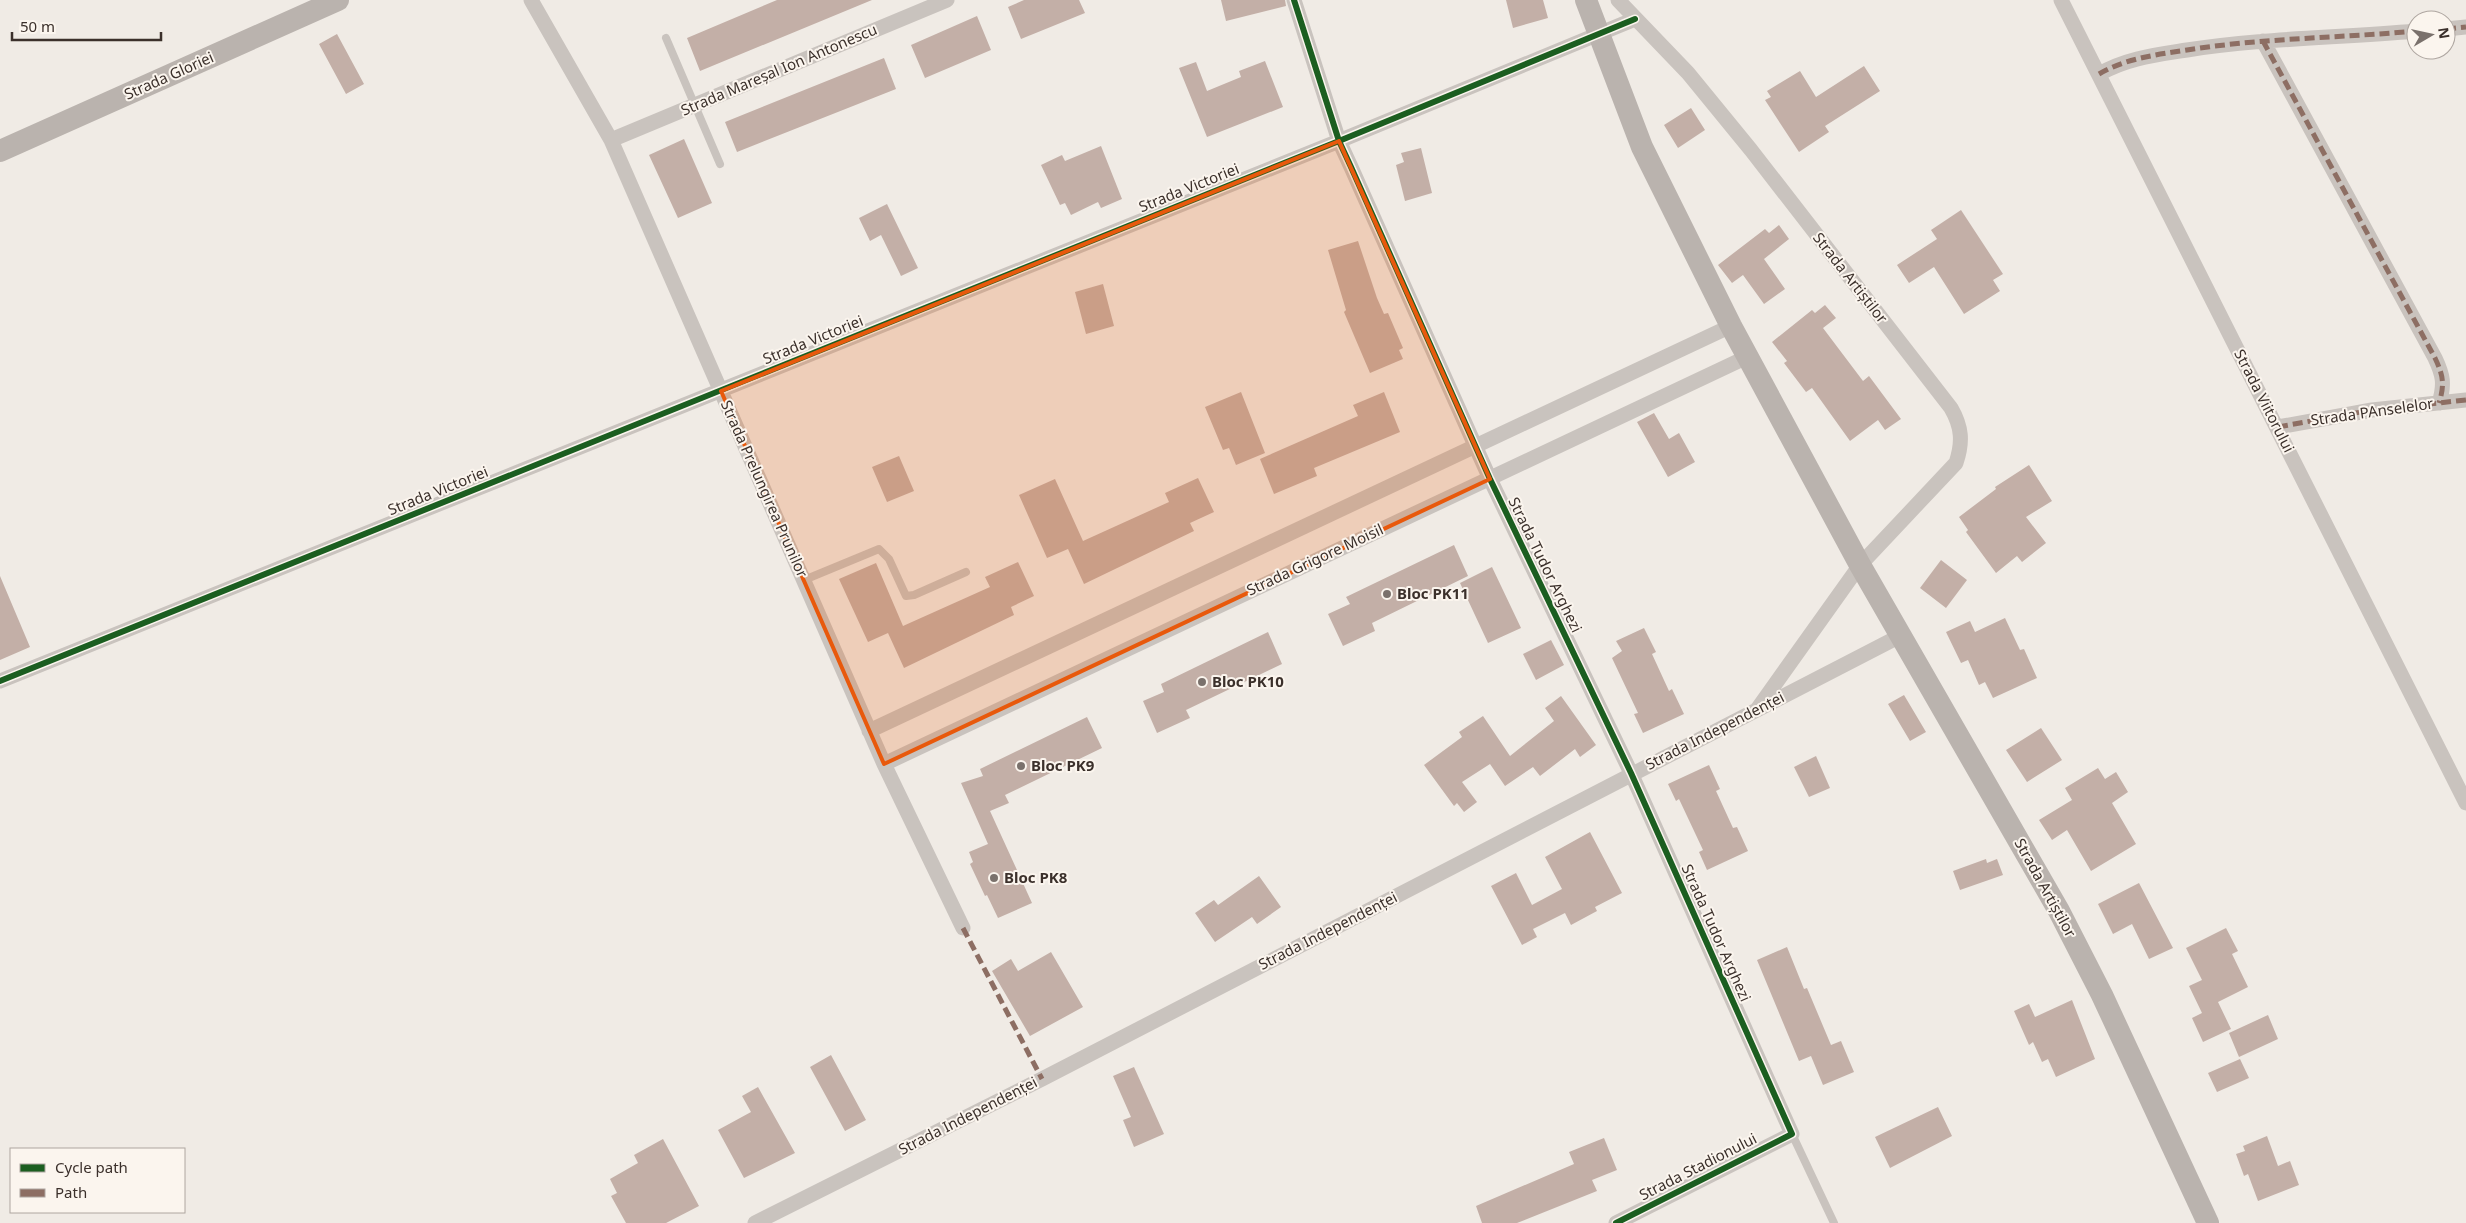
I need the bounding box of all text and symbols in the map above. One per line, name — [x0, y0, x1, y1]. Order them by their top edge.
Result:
scale bar — [12, 10, 161, 42]
north arrow — [2406, 10, 2456, 60]
text: 50 m — [20, 16, 55, 36]
street label: Strada Mareșal Ion Antonescu — [677, 19, 880, 120]
text: N — [2434, 26, 2455, 40]
street label: Strada Gloriei — [121, 46, 216, 104]
street label: Strada Victoriei — [1136, 158, 1242, 216]
street label: Strada Artiștilor — [1809, 228, 1893, 327]
street label: Strada Victoriei — [760, 310, 866, 368]
street label: Strada Viitorului — [2230, 346, 2300, 456]
street label: Strada PAnselelor — [2309, 392, 2435, 430]
street label: Strada Prelungirea Prunilor — [717, 397, 813, 580]
street label: Strada Victoriei — [385, 461, 491, 519]
street label: Strada Tudor Arghezi — [1504, 494, 1587, 636]
street label: Strada Grigore Moisil — [1243, 519, 1386, 600]
place label: Bloc PK11 — [1397, 583, 1469, 603]
marker: Bloc PK11 — [1381, 588, 1393, 600]
place label: Bloc PK10 — [1212, 671, 1284, 691]
marker: Bloc PK10 — [1196, 676, 1208, 688]
street label: Strada Independenței — [1642, 686, 1787, 774]
place label: Bloc PK9 — [1031, 755, 1095, 775]
marker: Bloc PK9 — [1015, 760, 1027, 772]
street label: Strada Artiștilor — [2010, 834, 2081, 941]
street label: Strada Tudor Arghezi — [1678, 861, 1756, 1004]
place label: Bloc PK8 — [1004, 867, 1068, 887]
marker: Bloc PK8 — [988, 872, 1000, 884]
street label: Strada Independenței — [1255, 886, 1400, 974]
street label: Strada Independenței — [895, 1071, 1040, 1159]
street label: Strada Stadionului — [1635, 1128, 1760, 1204]
legend — [10, 1148, 185, 1213]
text: Cycle path — [55, 1157, 128, 1177]
text: Path — [55, 1182, 87, 1202]

